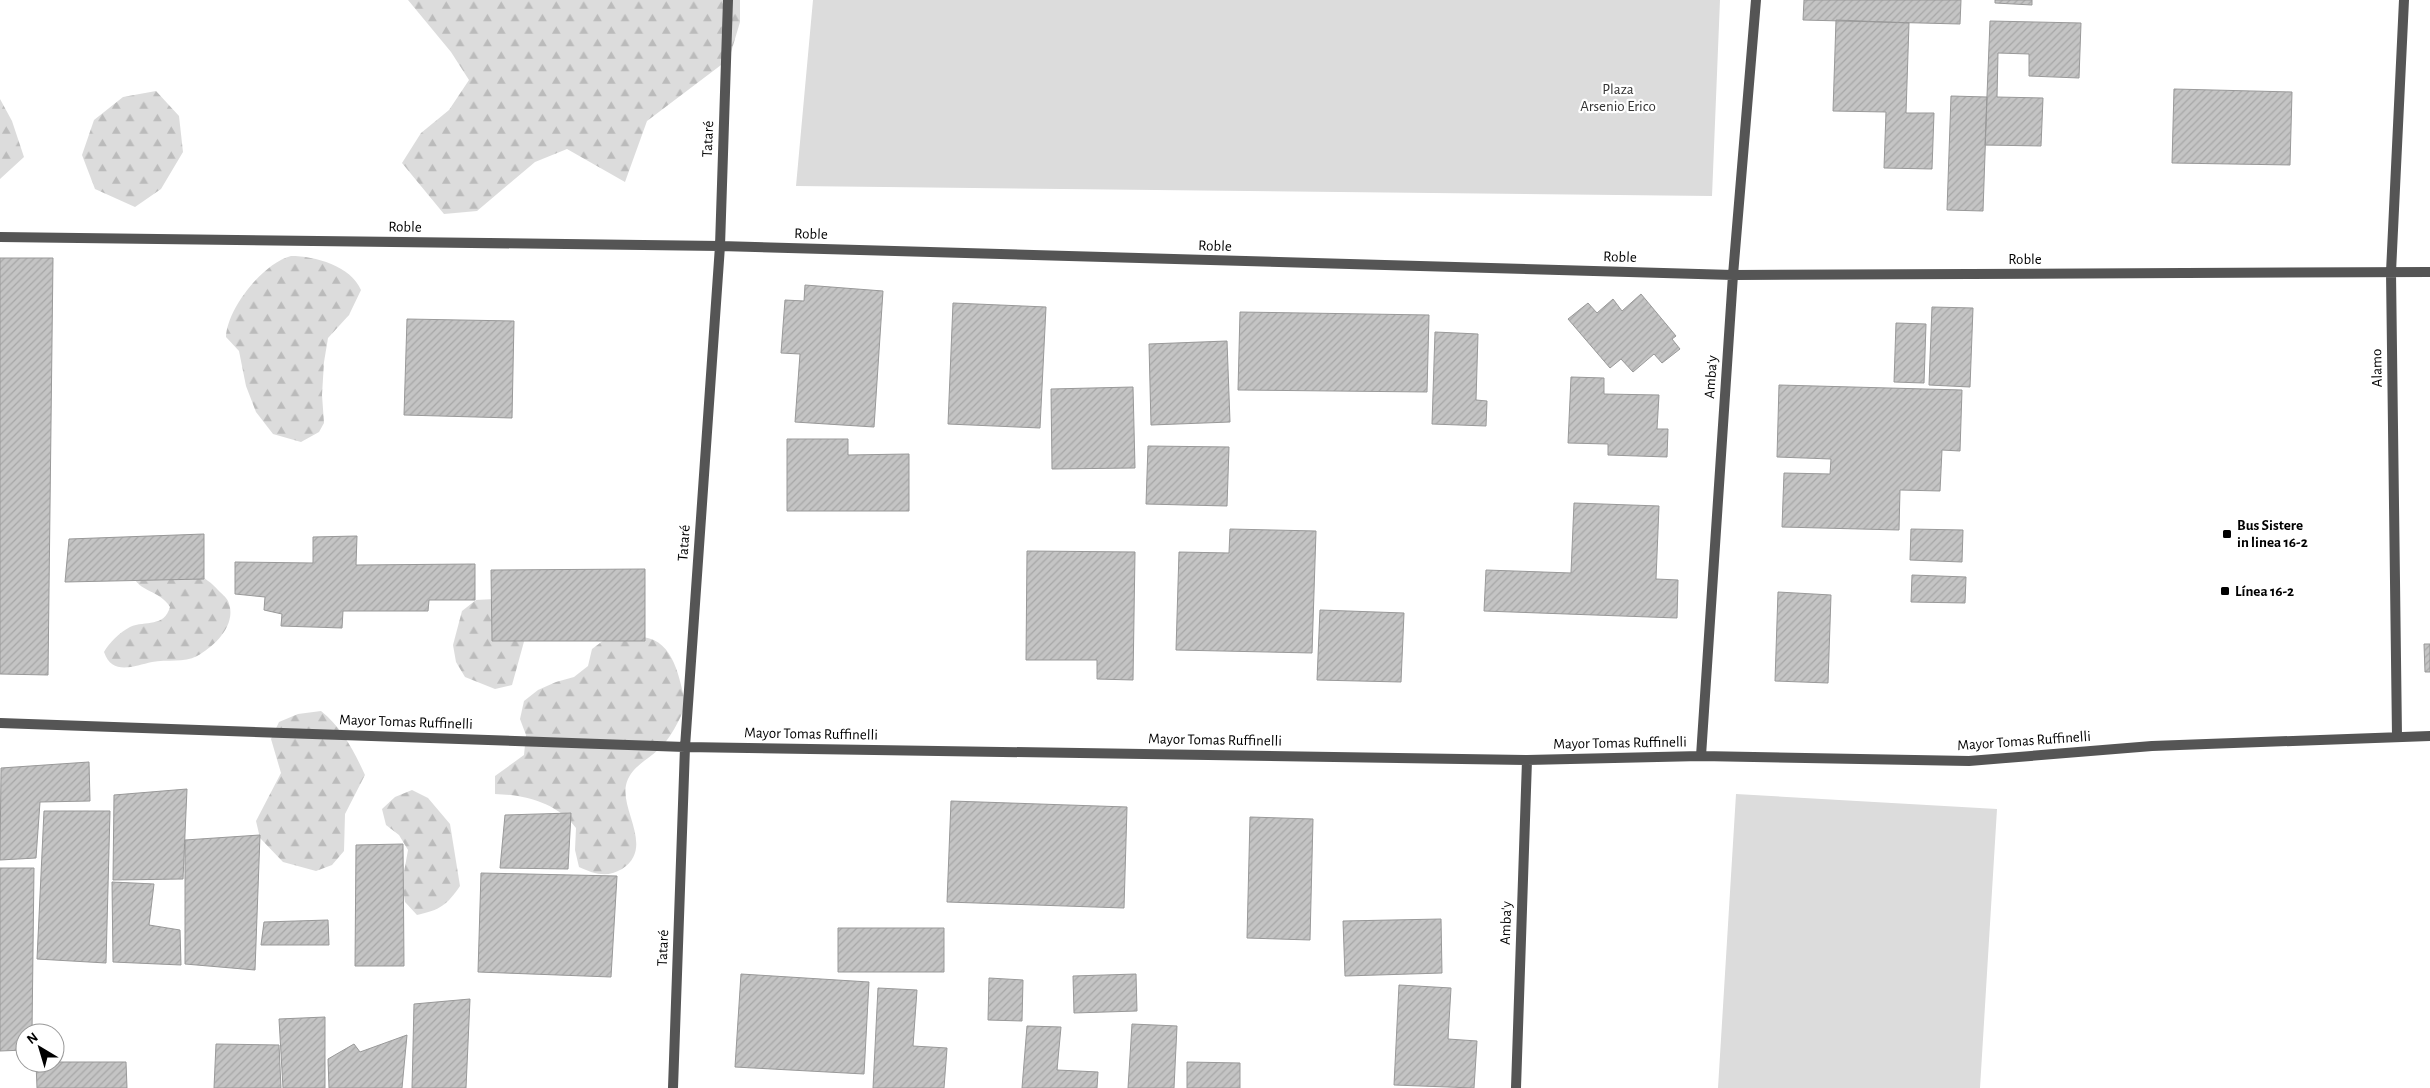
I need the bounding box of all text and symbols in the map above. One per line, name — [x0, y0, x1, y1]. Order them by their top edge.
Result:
park label: Plaza Arsenio Erico — [1580, 82, 1656, 114]
street label: Tataré — [700, 120, 716, 158]
street label: Roble — [388, 219, 422, 235]
street label: Roble — [794, 226, 828, 242]
street label: Roble — [1198, 238, 1232, 254]
street label: Roble — [1603, 249, 1637, 265]
street label: Roble — [2008, 252, 2042, 267]
street label: Alamo — [2369, 349, 2385, 387]
street label: Amba'y — [1702, 354, 1720, 399]
place label: Bus Sistere in linea 16-2 — [2237, 518, 2308, 550]
street label: Tataré — [675, 524, 693, 562]
marker: Bus Sistere in linea 16-2 — [2221, 528, 2233, 540]
place label: Línea 16-2 — [2235, 584, 2294, 599]
marker: Línea 16-2 — [2219, 585, 2231, 597]
street label: Mayor Tomas Ruffinelli — [339, 712, 473, 732]
street label: Mayor Tomas Ruffinelli — [744, 725, 878, 743]
street label: Mayor Tomas Ruffinelli — [1957, 729, 2091, 753]
street label: Mayor Tomas Ruffinelli — [1148, 731, 1282, 749]
street label: Mayor Tomas Ruffinelli — [1553, 734, 1687, 752]
street label: Amba'y — [1498, 900, 1514, 945]
street label: Tataré — [655, 929, 671, 967]
north arrow — [15, 1023, 65, 1073]
text: N — [24, 1030, 41, 1047]

